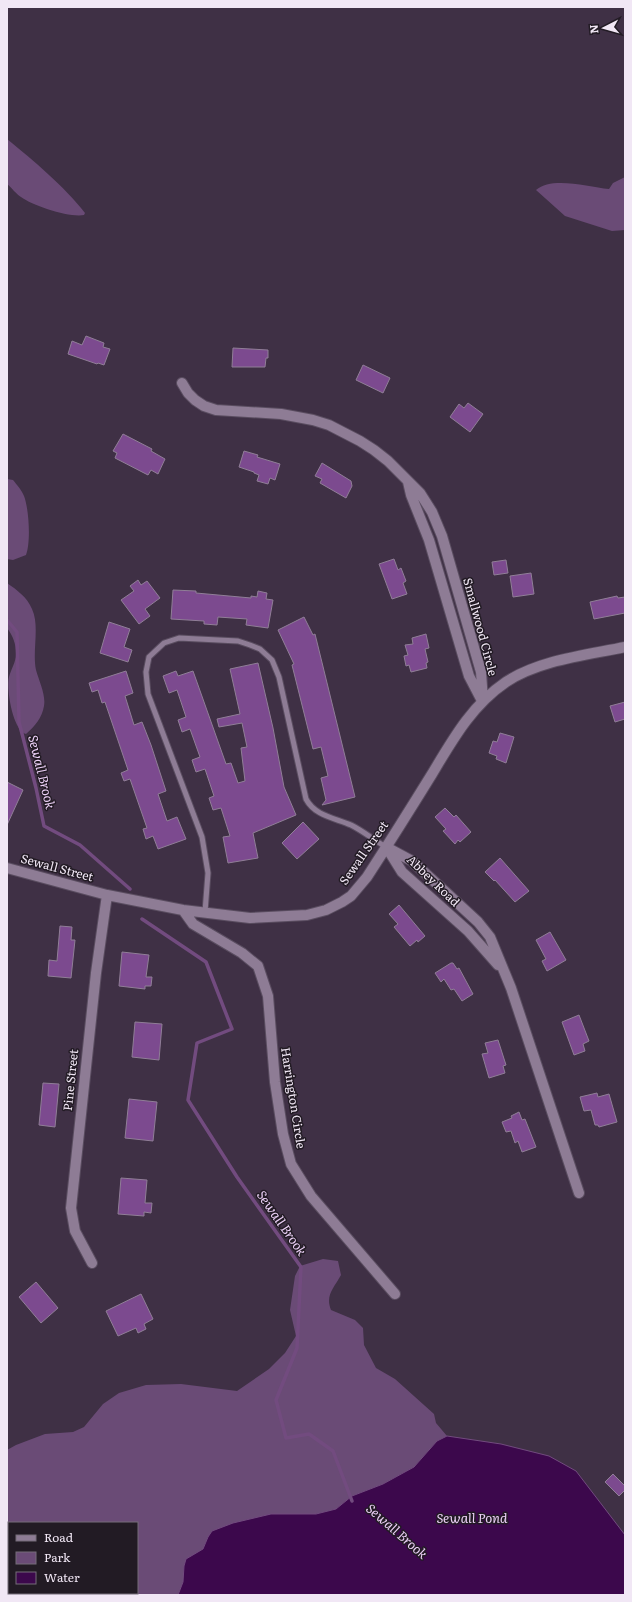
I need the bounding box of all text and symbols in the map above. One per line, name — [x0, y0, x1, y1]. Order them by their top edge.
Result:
north arrow — [584, 8, 624, 48]
text: N — [585, 24, 601, 35]
street label: Smallwood Circle — [459, 576, 503, 678]
water label: Sewall Brook — [24, 733, 61, 812]
street label: Sewall Street — [334, 817, 392, 888]
street label: Sewall Street — [19, 849, 96, 885]
street label: Abbey Road — [403, 850, 465, 911]
street label: Harrington Circle — [277, 1046, 311, 1150]
street label: Pine Street — [58, 1048, 82, 1112]
water label: Sewall Brook — [253, 1186, 312, 1260]
water label: Sewall Brook — [362, 1499, 433, 1563]
water label: Sewall Pond — [436, 1508, 508, 1527]
legend — [8, 1522, 138, 1594]
text: Road — [44, 1528, 74, 1546]
text: Park — [44, 1548, 71, 1566]
text: Water — [44, 1568, 80, 1586]

